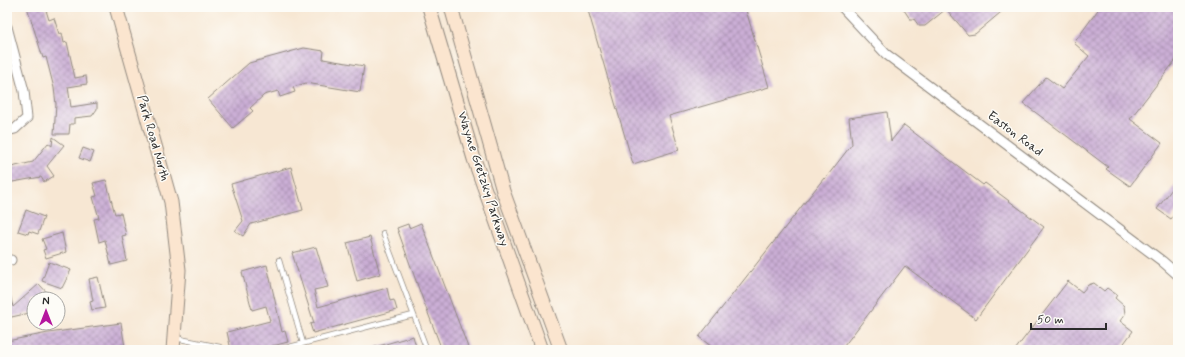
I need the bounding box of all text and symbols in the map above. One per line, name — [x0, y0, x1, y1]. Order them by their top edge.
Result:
street label: Park Road North — [133, 93, 173, 183]
street label: Easton Road — [984, 107, 1046, 161]
street label: Wayne Gretzky Parkway — [453, 109, 513, 249]
north arrow — [26, 291, 66, 331]
text: N — [42, 295, 50, 309]
scale bar — [1031, 305, 1106, 331]
text: 50 m — [1037, 312, 1064, 328]

